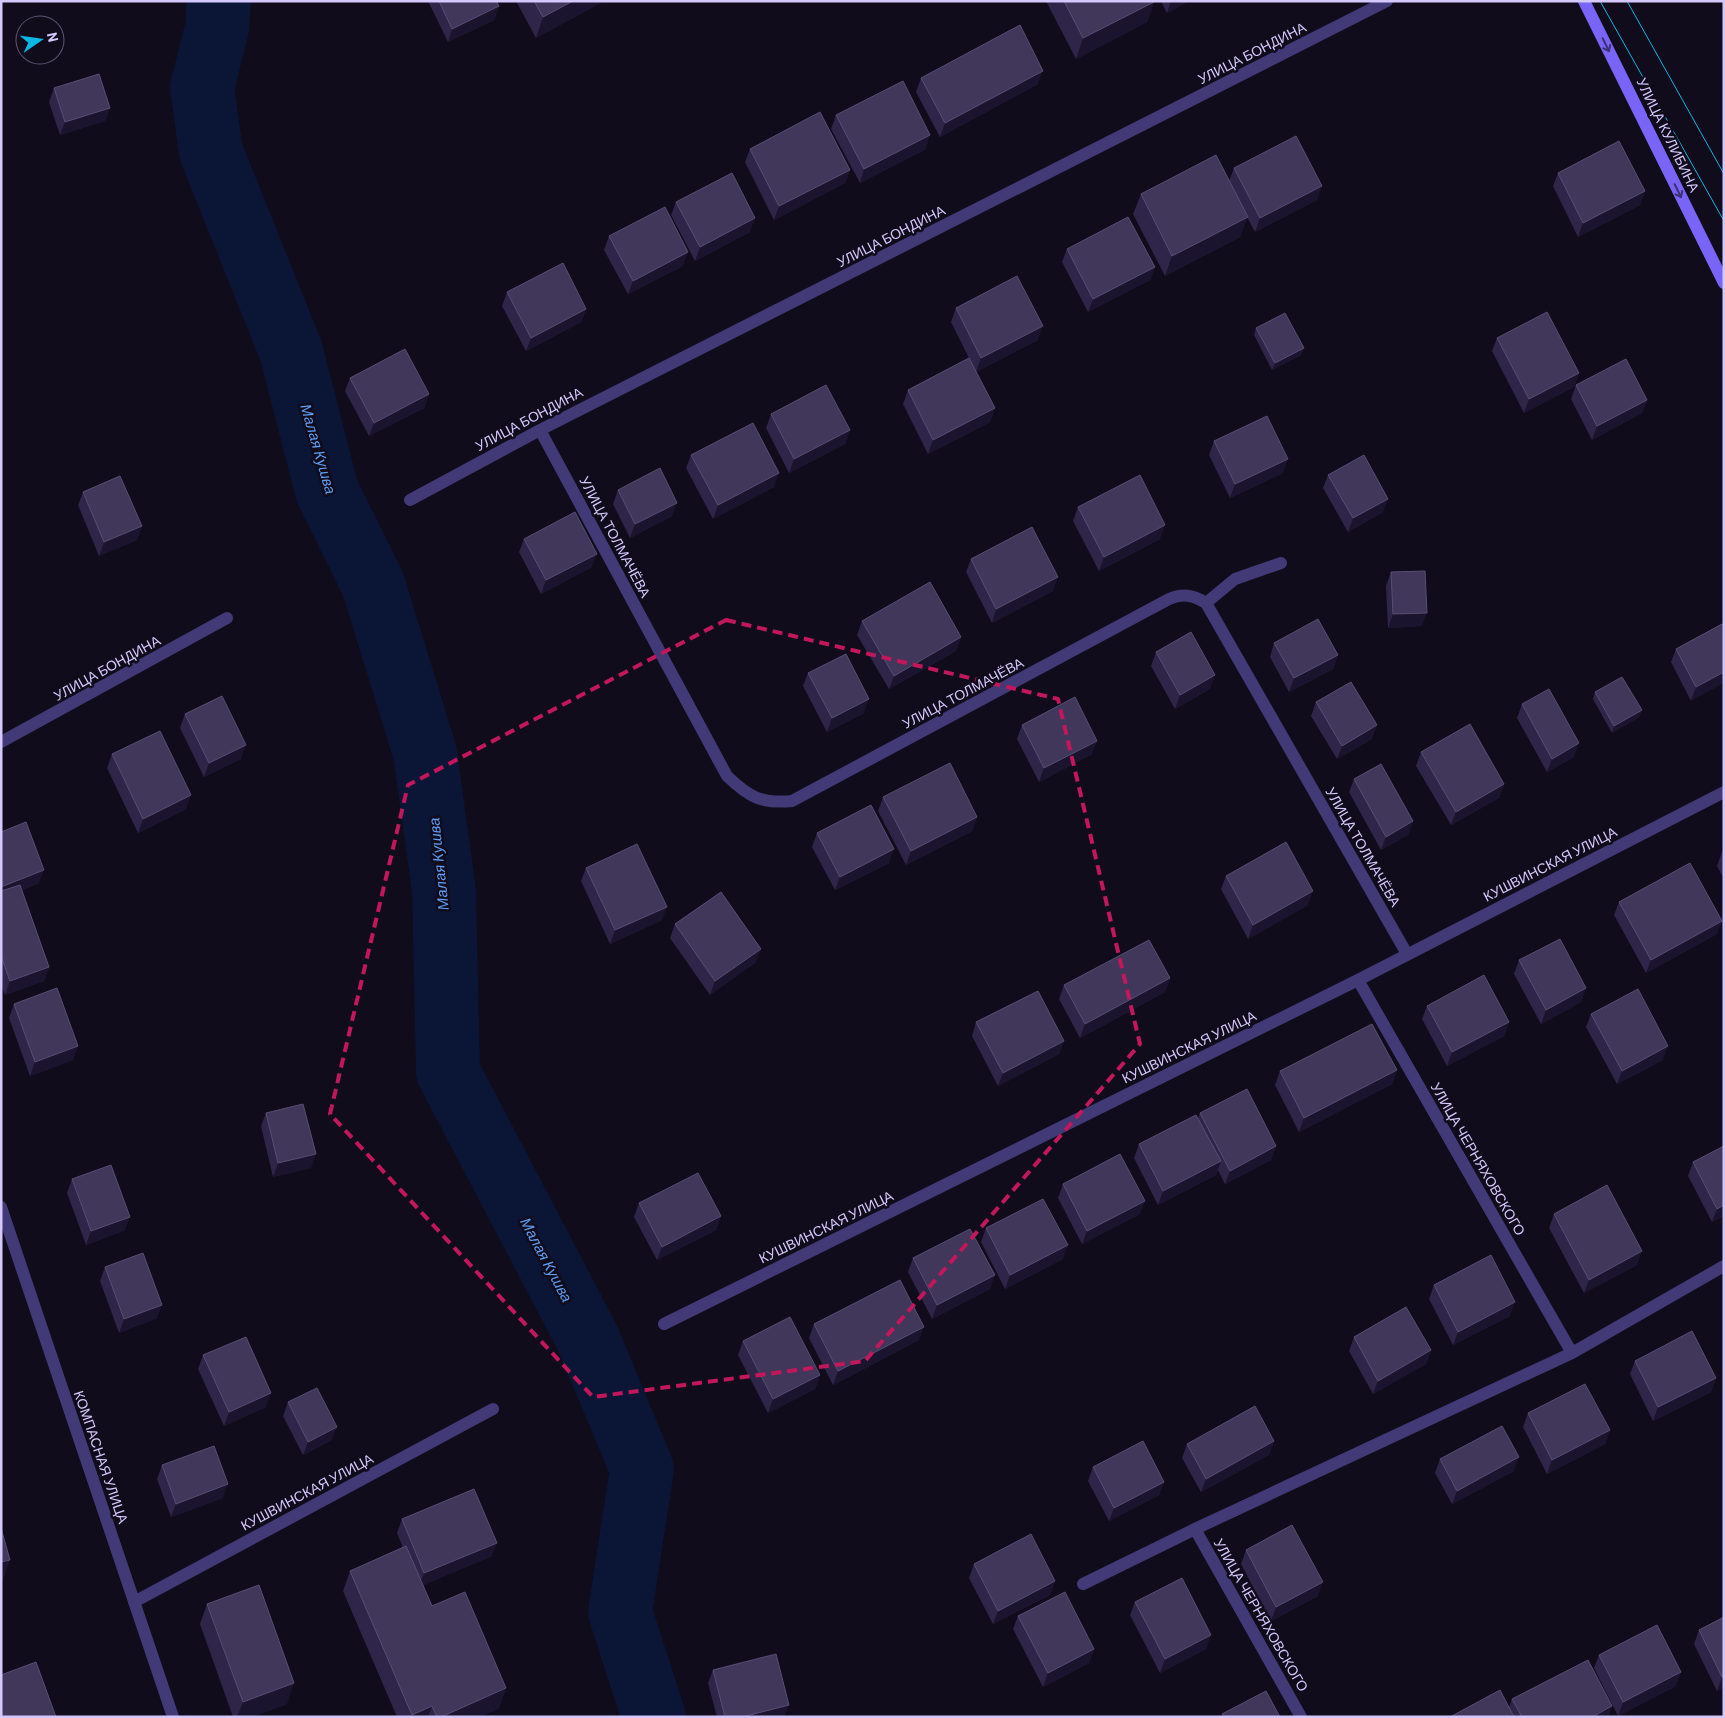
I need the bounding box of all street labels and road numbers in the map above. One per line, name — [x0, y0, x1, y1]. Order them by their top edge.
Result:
street label: УЛИЦА БОНДИНА — [1195, 18, 1309, 87]
street label: УЛИЦА КУЛИБИНА — [1633, 75, 1704, 195]
street label: УЛИЦА БОНДИНА — [834, 201, 948, 270]
street label: УЛИЦА БОНДИНА — [472, 383, 586, 454]
street label: УЛИЦА ТОЛМАЧЁВА — [576, 473, 655, 601]
street label: УЛИЦА БОНДИНА — [51, 631, 164, 704]
street label: УЛИЦА ТОЛМАЧЁВА — [899, 653, 1027, 732]
street label: УЛИЦА ТОЛМАЧЁВА — [1322, 784, 1405, 910]
street label: КУШВИНСКАЯ УЛИЦА — [1480, 822, 1620, 905]
street label: КУШВИНСКАЯ УЛИЦА — [1119, 1006, 1259, 1087]
street label: УЛИЦА ЧЕРНЯХОВСКОГО — [1428, 1079, 1529, 1238]
street label: КУШВИНСКАЯ УЛИЦА — [756, 1186, 896, 1267]
street label: КОМПАСНАЯ УЛИЦА — [71, 1388, 132, 1526]
street label: КУШВИНСКАЯ УЛИЦА — [238, 1449, 376, 1534]
street label: УЛИЦА ЧЕРНЯХОВСКОГО — [1211, 1535, 1312, 1694]

